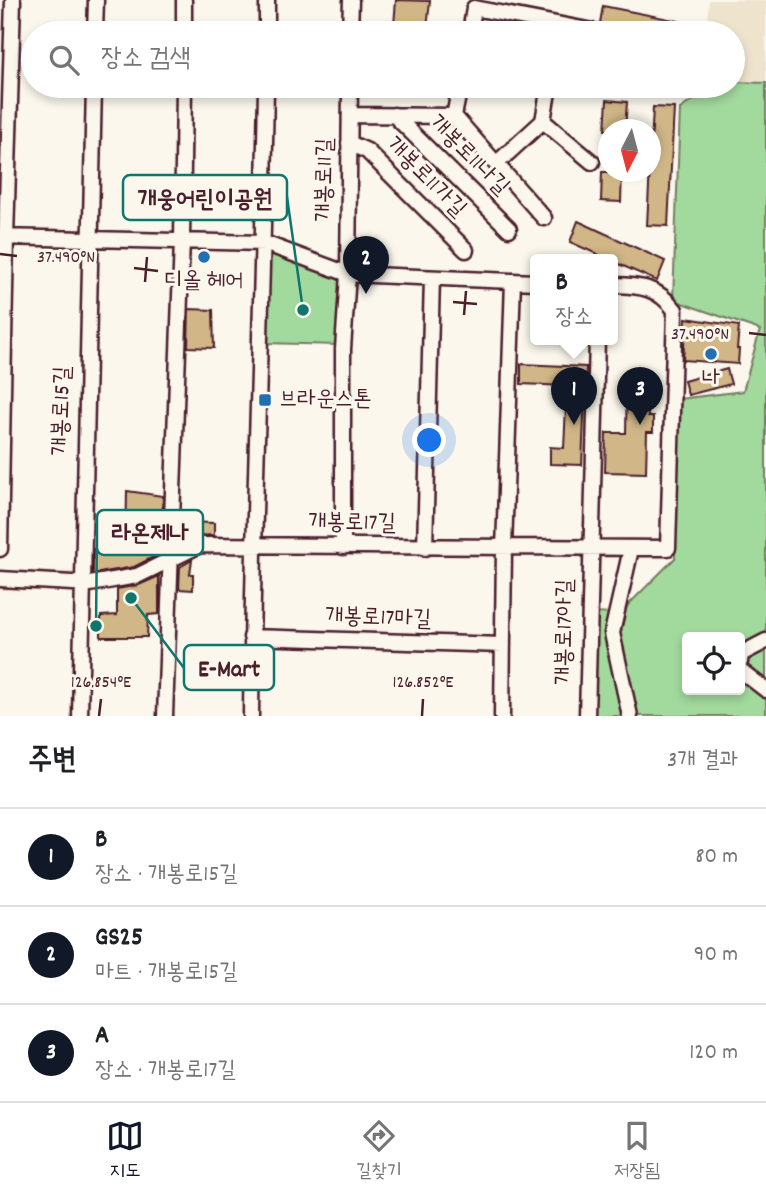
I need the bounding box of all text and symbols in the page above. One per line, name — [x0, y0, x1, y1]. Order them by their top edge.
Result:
search box — [21, 21, 745, 98]
icon: search — [45, 41, 83, 79]
text: 장소 검색 — [101, 41, 191, 78]
street label: 개봉로11나길 — [420, 108, 516, 204]
north arrow — [598, 119, 661, 182]
street label: 개봉로11가길 — [377, 130, 473, 226]
street label: 개봉로11길 — [309, 138, 343, 222]
callout: 개웅어린이공원 — [123, 175, 287, 220]
text: 개웅어린이공원 — [137, 184, 273, 218]
pin: 2 — [343, 236, 389, 294]
text: 37.490°N — [37, 246, 95, 271]
marker: 디올 헤어 — [196, 249, 212, 265]
popup — [530, 254, 618, 345]
text: B — [555, 265, 568, 302]
place label: 디올 헤어 — [164, 266, 244, 299]
text: 장소 — [555, 302, 593, 335]
text: 37.490°N — [671, 323, 729, 348]
marker: 나 — [703, 346, 719, 362]
place label: 나 — [702, 363, 720, 396]
street label: 개봉로15길 — [45, 366, 81, 456]
pin: 1 — [551, 367, 597, 425]
pin: 3 — [617, 367, 663, 425]
place label: 브라운스톤 — [279, 384, 372, 417]
marker: 브라운스톤 — [257, 392, 273, 408]
your location — [412, 423, 446, 457]
street label: 개봉로17길 — [308, 507, 396, 541]
callout: 라온제나 — [97, 510, 203, 555]
text: 라온제나 — [111, 518, 189, 552]
street label: 개봉로17아길 — [549, 579, 583, 685]
street label: 개봉로17마길 — [324, 601, 432, 637]
map controls — [682, 632, 745, 695]
button: locate — [682, 632, 745, 695]
callout: E-Mart — [184, 645, 274, 690]
text: E-Mart — [198, 654, 260, 688]
text: 126.854°E — [71, 671, 131, 696]
text: 126.852°E — [393, 671, 453, 696]
text: 주변 — [28, 741, 76, 784]
text: 3개 결과 — [667, 745, 738, 778]
text: B — [95, 822, 107, 859]
text: 1 — [48, 841, 54, 874]
text: 80 m — [695, 841, 738, 874]
text: 장소 · 개봉로15길 — [95, 859, 238, 892]
text: GS25 — [95, 920, 143, 957]
text: 2 — [46, 939, 56, 972]
text: 90 m — [694, 939, 738, 972]
text: 마트 · 개봉로15길 — [95, 957, 238, 990]
text: A — [95, 1018, 109, 1055]
text: 3 — [46, 1037, 56, 1070]
text: 120 m — [689, 1037, 738, 1070]
text: 장소 · 개봉로17길 — [95, 1055, 236, 1088]
tab: 지도 — [106, 1117, 144, 1186]
tab: 길찾기 — [356, 1117, 402, 1186]
tab: 저장됨 — [614, 1117, 660, 1186]

